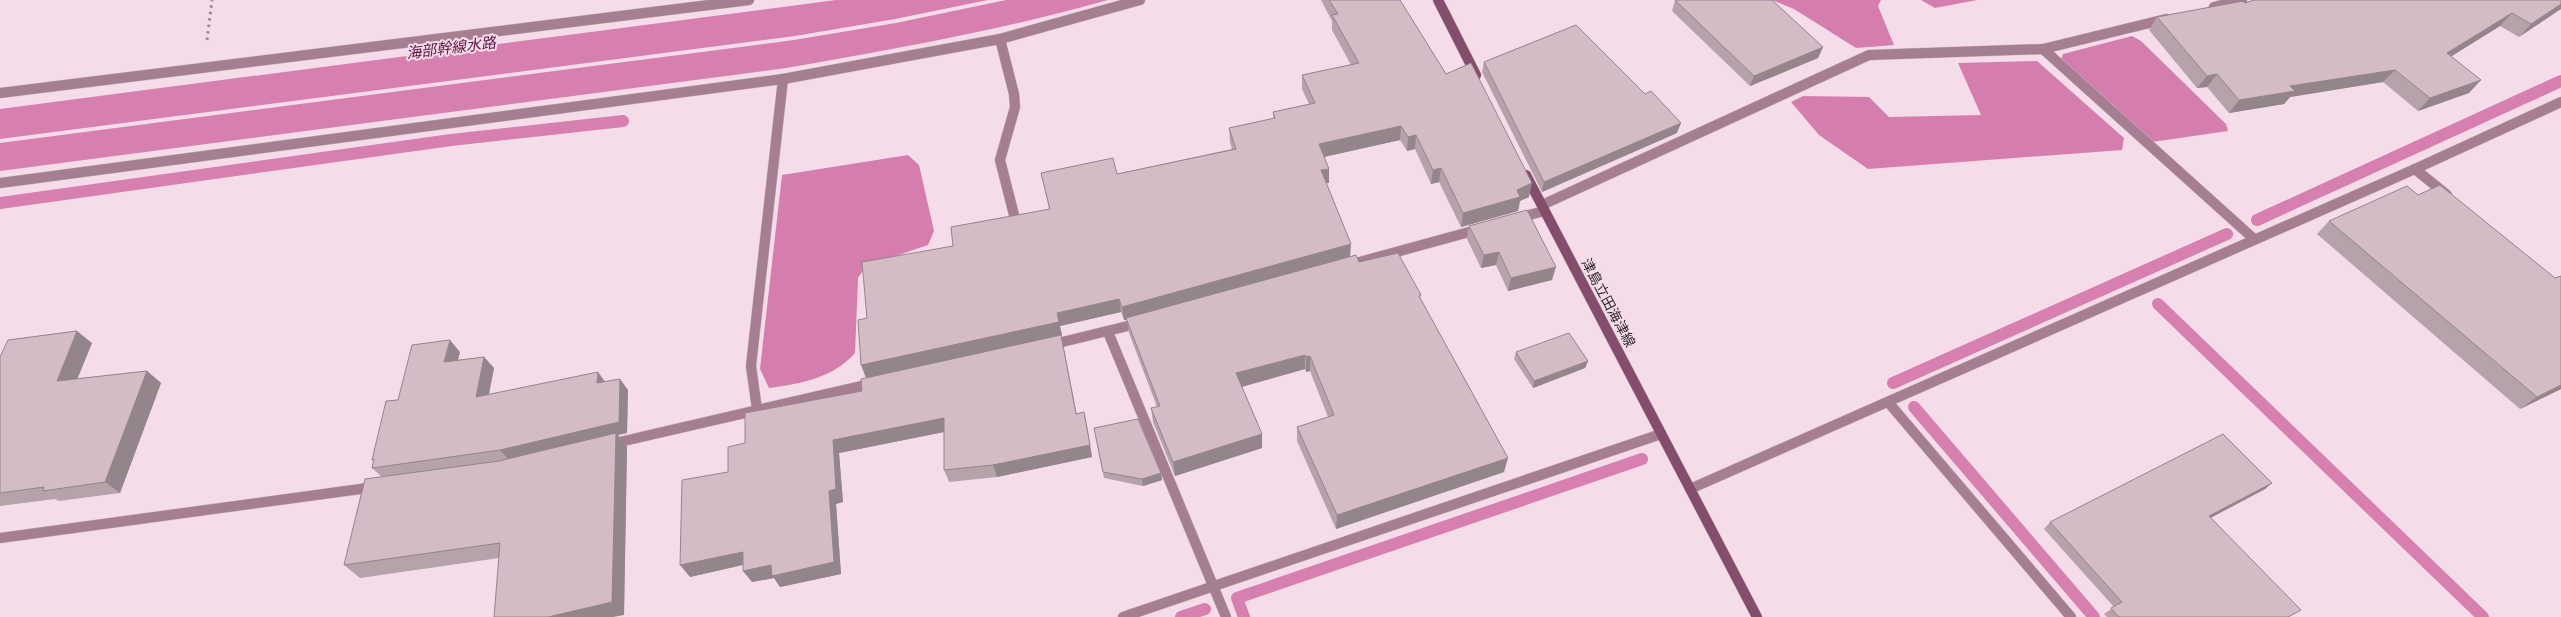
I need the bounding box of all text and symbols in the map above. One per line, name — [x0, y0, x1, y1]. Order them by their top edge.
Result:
water label: 海部幹線水路 — [405, 33, 499, 62]
street label: 津島立田海津線 — [1577, 256, 1639, 350]

